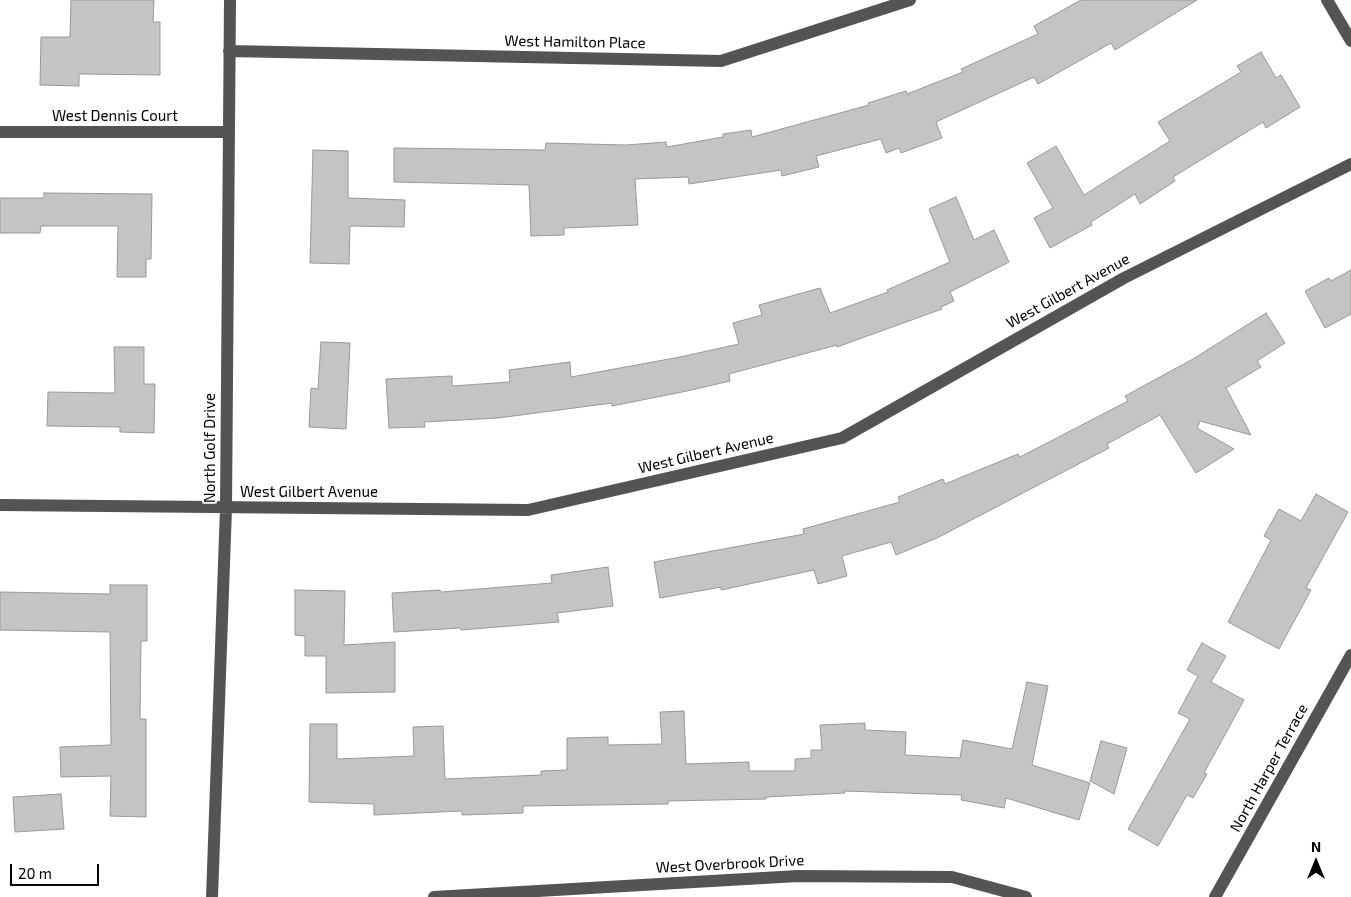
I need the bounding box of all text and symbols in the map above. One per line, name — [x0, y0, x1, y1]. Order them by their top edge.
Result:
street label: West Hamilton Place — [504, 32, 646, 52]
street label: West Dennis Court — [52, 107, 178, 125]
street label: West Gilbert Avenue — [1003, 250, 1133, 332]
street label: North Golf Drive — [201, 393, 219, 503]
street label: West Gilbert Avenue — [637, 429, 775, 477]
street label: West Gilbert Avenue — [240, 483, 378, 501]
street label: North Harper Terrace — [1226, 701, 1312, 835]
north arrow — [1291, 837, 1341, 887]
text: N — [1311, 838, 1321, 855]
street label: West Overbrook Drive — [655, 851, 805, 877]
scale bar — [12, 854, 101, 886]
text: 20 m — [18, 864, 52, 882]

